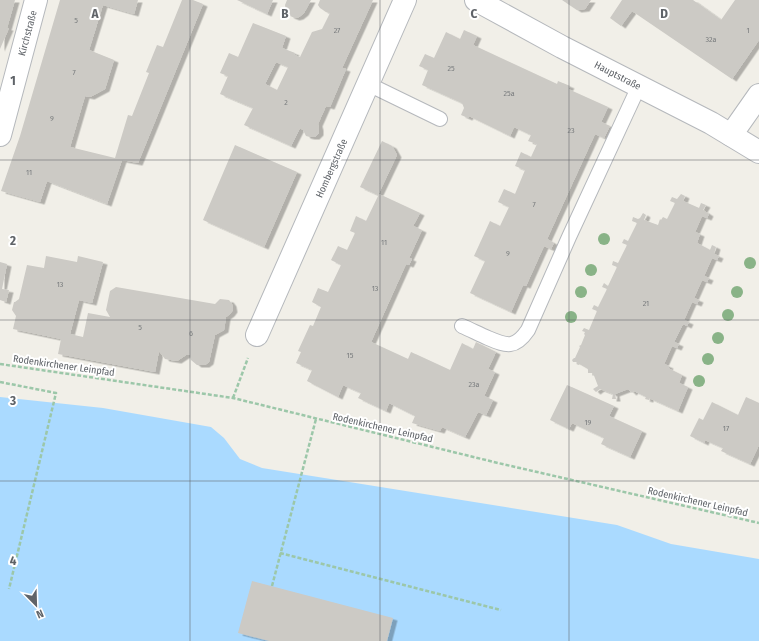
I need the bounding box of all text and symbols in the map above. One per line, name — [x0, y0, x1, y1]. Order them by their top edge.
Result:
text: A — [90, 6, 99, 21]
text: B — [281, 6, 289, 21]
text: C — [471, 6, 478, 21]
text: D — [660, 6, 668, 21]
street label: Kirchstraße — [16, 9, 40, 57]
house number: 5 — [74, 16, 78, 25]
house number: 27 — [334, 26, 341, 35]
house number: 1 — [746, 26, 750, 35]
house number: 32a — [706, 35, 717, 44]
street label: Hauptstraße — [592, 59, 643, 93]
house number: 25 — [447, 64, 455, 73]
house number: 7 — [72, 68, 76, 77]
text: 1 — [10, 73, 16, 88]
house number: 25a — [503, 89, 515, 98]
house number: 2 — [284, 98, 288, 107]
house number: 9 — [50, 114, 54, 123]
house number: 23 — [567, 126, 575, 135]
street label: Hombergstraße — [314, 137, 350, 200]
house number: 11 — [26, 168, 32, 177]
house number: 7 — [532, 200, 536, 209]
text: 2 — [9, 233, 16, 248]
house number: 11 — [381, 238, 387, 247]
house number: 9 — [506, 249, 510, 258]
house number: 13 — [57, 280, 64, 289]
house number: 13 — [372, 284, 379, 293]
house number: 21 — [643, 299, 649, 308]
house number: 5 — [138, 323, 142, 332]
house number: 6 — [189, 329, 193, 338]
house number: 15 — [347, 351, 354, 360]
street label: Rodenkirchener Leinpfad — [12, 353, 115, 379]
house number: 23a — [468, 380, 480, 389]
text: 3 — [9, 393, 16, 408]
street label: Rodenkirchener Leinpfad — [332, 411, 434, 445]
house number: 19 — [584, 418, 592, 427]
house number: 17 — [723, 424, 730, 433]
street label: Rodenkirchener Leinpfad — [647, 485, 749, 519]
text: 4 — [10, 553, 17, 568]
north arrow — [16, 585, 56, 625]
text: N — [34, 606, 45, 621]

